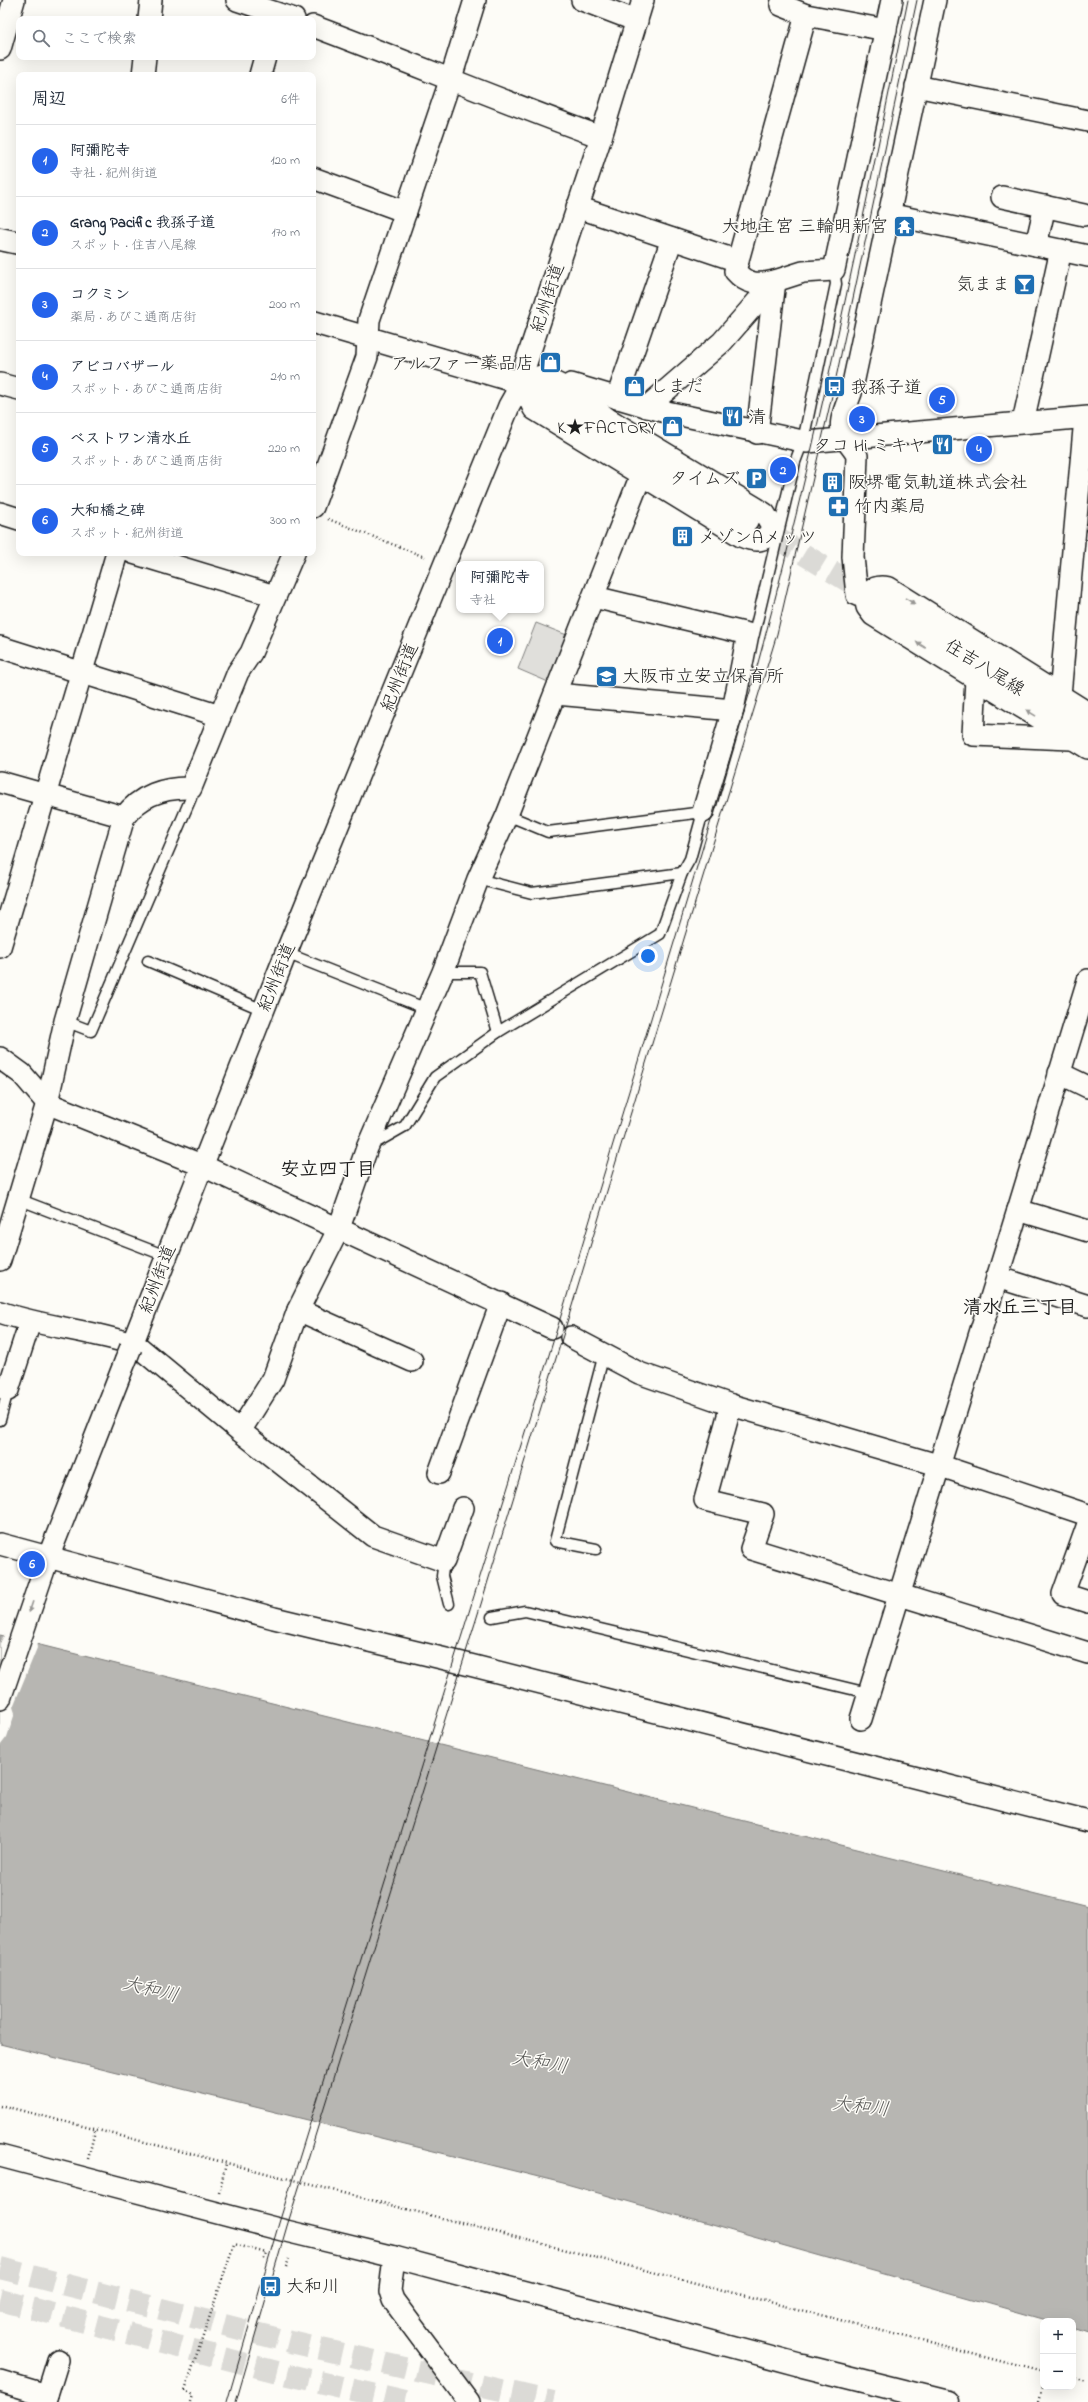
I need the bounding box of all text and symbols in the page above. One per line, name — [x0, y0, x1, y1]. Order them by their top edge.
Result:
search box — [16, 16, 316, 60]
icon: search — [30, 27, 52, 49]
text: ここで検索 — [62, 28, 137, 50]
text: 周辺 — [32, 87, 66, 112]
text: 6件 — [281, 90, 300, 109]
text: 阿彌陀寺 — [70, 140, 130, 162]
text: 1 — [43, 151, 47, 170]
text: 120 m — [270, 151, 300, 170]
text: 寺社 · 紀州街道 — [70, 164, 157, 183]
text: Grang Pacific 我孫子道 — [70, 212, 215, 234]
temple icon: 大地主宮 三輪明新宮 — [891, 213, 917, 239]
place label: 大地主宮 三輪明新宮 — [722, 215, 888, 241]
text: 2 — [42, 223, 48, 242]
text: 170 m — [272, 223, 300, 242]
text: スポット · 住吉八尾線 — [70, 236, 196, 255]
street label: 紀州街道 — [525, 260, 572, 337]
bar icon: 気まま — [1012, 271, 1038, 297]
place label: 気まま — [956, 273, 1010, 299]
text: コクミン — [70, 284, 130, 306]
text: 3 — [42, 295, 48, 314]
text: 200 m — [269, 295, 300, 314]
text: 薬局 · あびこ通商店街 — [70, 308, 196, 327]
shop icon: アルファー薬品店 — [537, 350, 563, 376]
place label: アルファー薬品店 — [391, 352, 534, 378]
text: アビコバザール — [70, 356, 174, 378]
text: 4 — [42, 367, 48, 386]
text: 210 m — [270, 367, 300, 386]
shop icon: しまだ — [621, 373, 647, 399]
bus stop icon: 我孫子道 — [821, 374, 847, 400]
place label: しまだ — [650, 375, 704, 401]
place label: 我孫子道 — [850, 376, 922, 402]
text: スポット · あびこ通商店街 — [70, 380, 222, 399]
pin: 5 — [929, 385, 955, 415]
restaurant icon: 清 — [719, 404, 745, 430]
pin: 3 — [849, 404, 875, 434]
place label: 清 — [748, 406, 766, 432]
shop icon: K★FACTORY — [659, 414, 685, 440]
place label: K★FACTORY — [557, 416, 657, 442]
text: ベストワン清水丘 — [70, 428, 191, 450]
restaurant icon: タコ Hi ミキヤ — [929, 432, 955, 458]
place label: タコ Hi ミキヤ — [813, 434, 926, 460]
pin: 4 — [966, 434, 992, 464]
text: 5 — [41, 439, 49, 458]
text: 220 m — [268, 439, 300, 458]
text: スポット · あびこ通商店街 — [70, 452, 222, 471]
pin: 2 — [770, 455, 796, 485]
parking icon: タイムズ — [743, 465, 769, 491]
place label: タイムズ — [669, 467, 740, 493]
building icon: 阪堺電気軌道株式会社 — [820, 469, 846, 495]
place label: 阪堺電気軌道株式会社 — [848, 471, 1028, 497]
pharmacy icon: 竹内薬局 — [825, 493, 851, 519]
place label: 竹内薬局 — [854, 495, 926, 521]
text: 大和橋之碑 — [70, 500, 145, 522]
text: 6 — [42, 511, 48, 530]
text: 300 m — [270, 511, 300, 530]
text: スポット · 紀州街道 — [70, 524, 183, 543]
building icon: メゾンAメッツ — [670, 524, 696, 550]
place label: メゾンAメッツ — [698, 526, 817, 552]
popup — [456, 561, 544, 613]
text: 阿彌陀寺 — [470, 567, 530, 589]
text: 寺社 — [470, 591, 496, 610]
one-way arrow — [905, 597, 915, 605]
pin: 1 — [487, 626, 513, 656]
street label: 住吉八尾線 — [939, 634, 1029, 704]
street label: 紀州街道 — [375, 640, 426, 716]
one-way arrow — [915, 641, 926, 648]
school or university icon: 大阪市立安立保育所 — [593, 663, 619, 689]
place label: 大阪市立安立保育所 — [622, 665, 784, 691]
one-way arrow — [1025, 710, 1037, 717]
street label: 紀州街道 — [252, 940, 303, 1016]
your location — [638, 946, 658, 966]
district label: 安立四丁目 — [280, 1157, 376, 1184]
street label: 紀州街道 — [134, 1241, 184, 1318]
district label: 清水丘三丁目 — [963, 1295, 1077, 1322]
pin: 6 — [19, 1549, 45, 1579]
one-way arrow — [28, 1601, 34, 1613]
water label: 大和川 — [119, 1970, 181, 2010]
water label: 大和川 — [509, 2045, 570, 2082]
water label: 大和川 — [831, 2091, 891, 2124]
bus stop icon: 大和川 — [257, 2273, 283, 2299]
place label: 大和川 — [286, 2275, 340, 2301]
map controls — [1040, 2318, 1076, 2390]
button: + — [1040, 2318, 1076, 2354]
button: − — [1040, 2354, 1076, 2390]

